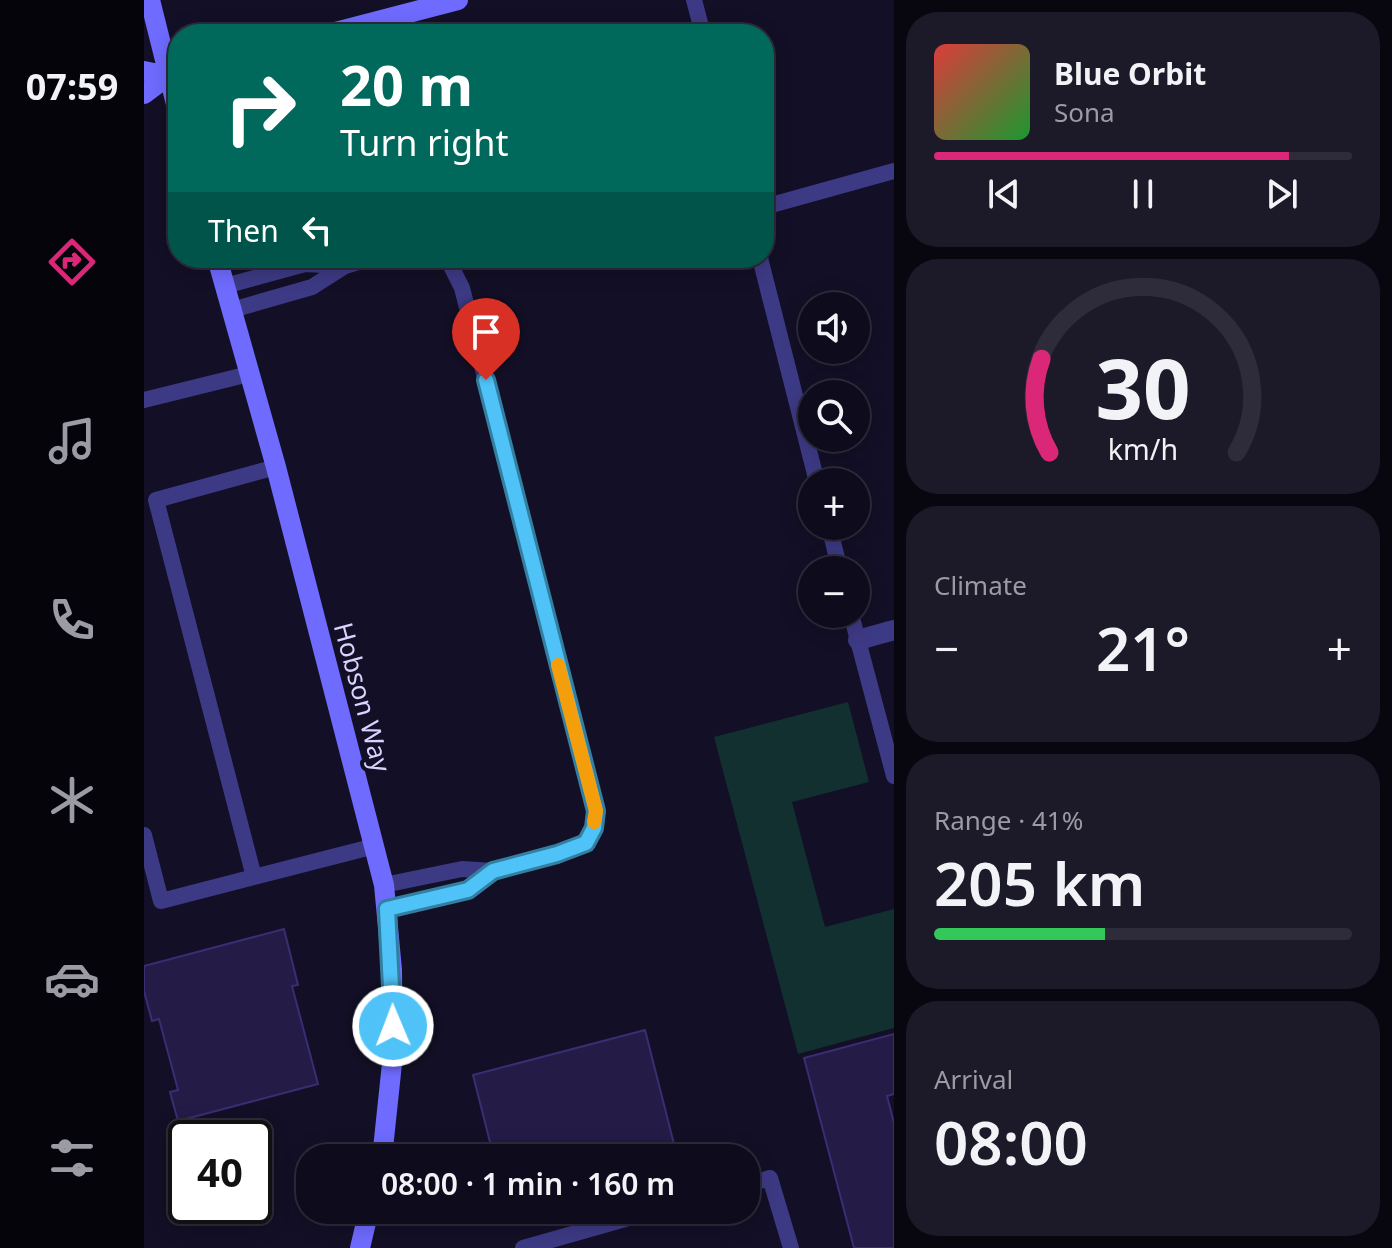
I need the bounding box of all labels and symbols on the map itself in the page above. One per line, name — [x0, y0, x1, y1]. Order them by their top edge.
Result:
pin — [452, 298, 520, 380]
street label: Hobson Way — [326, 618, 400, 777]
position arrow — [351, 984, 435, 1068]
speed limit sign: 40 — [168, 1120, 272, 1224]

